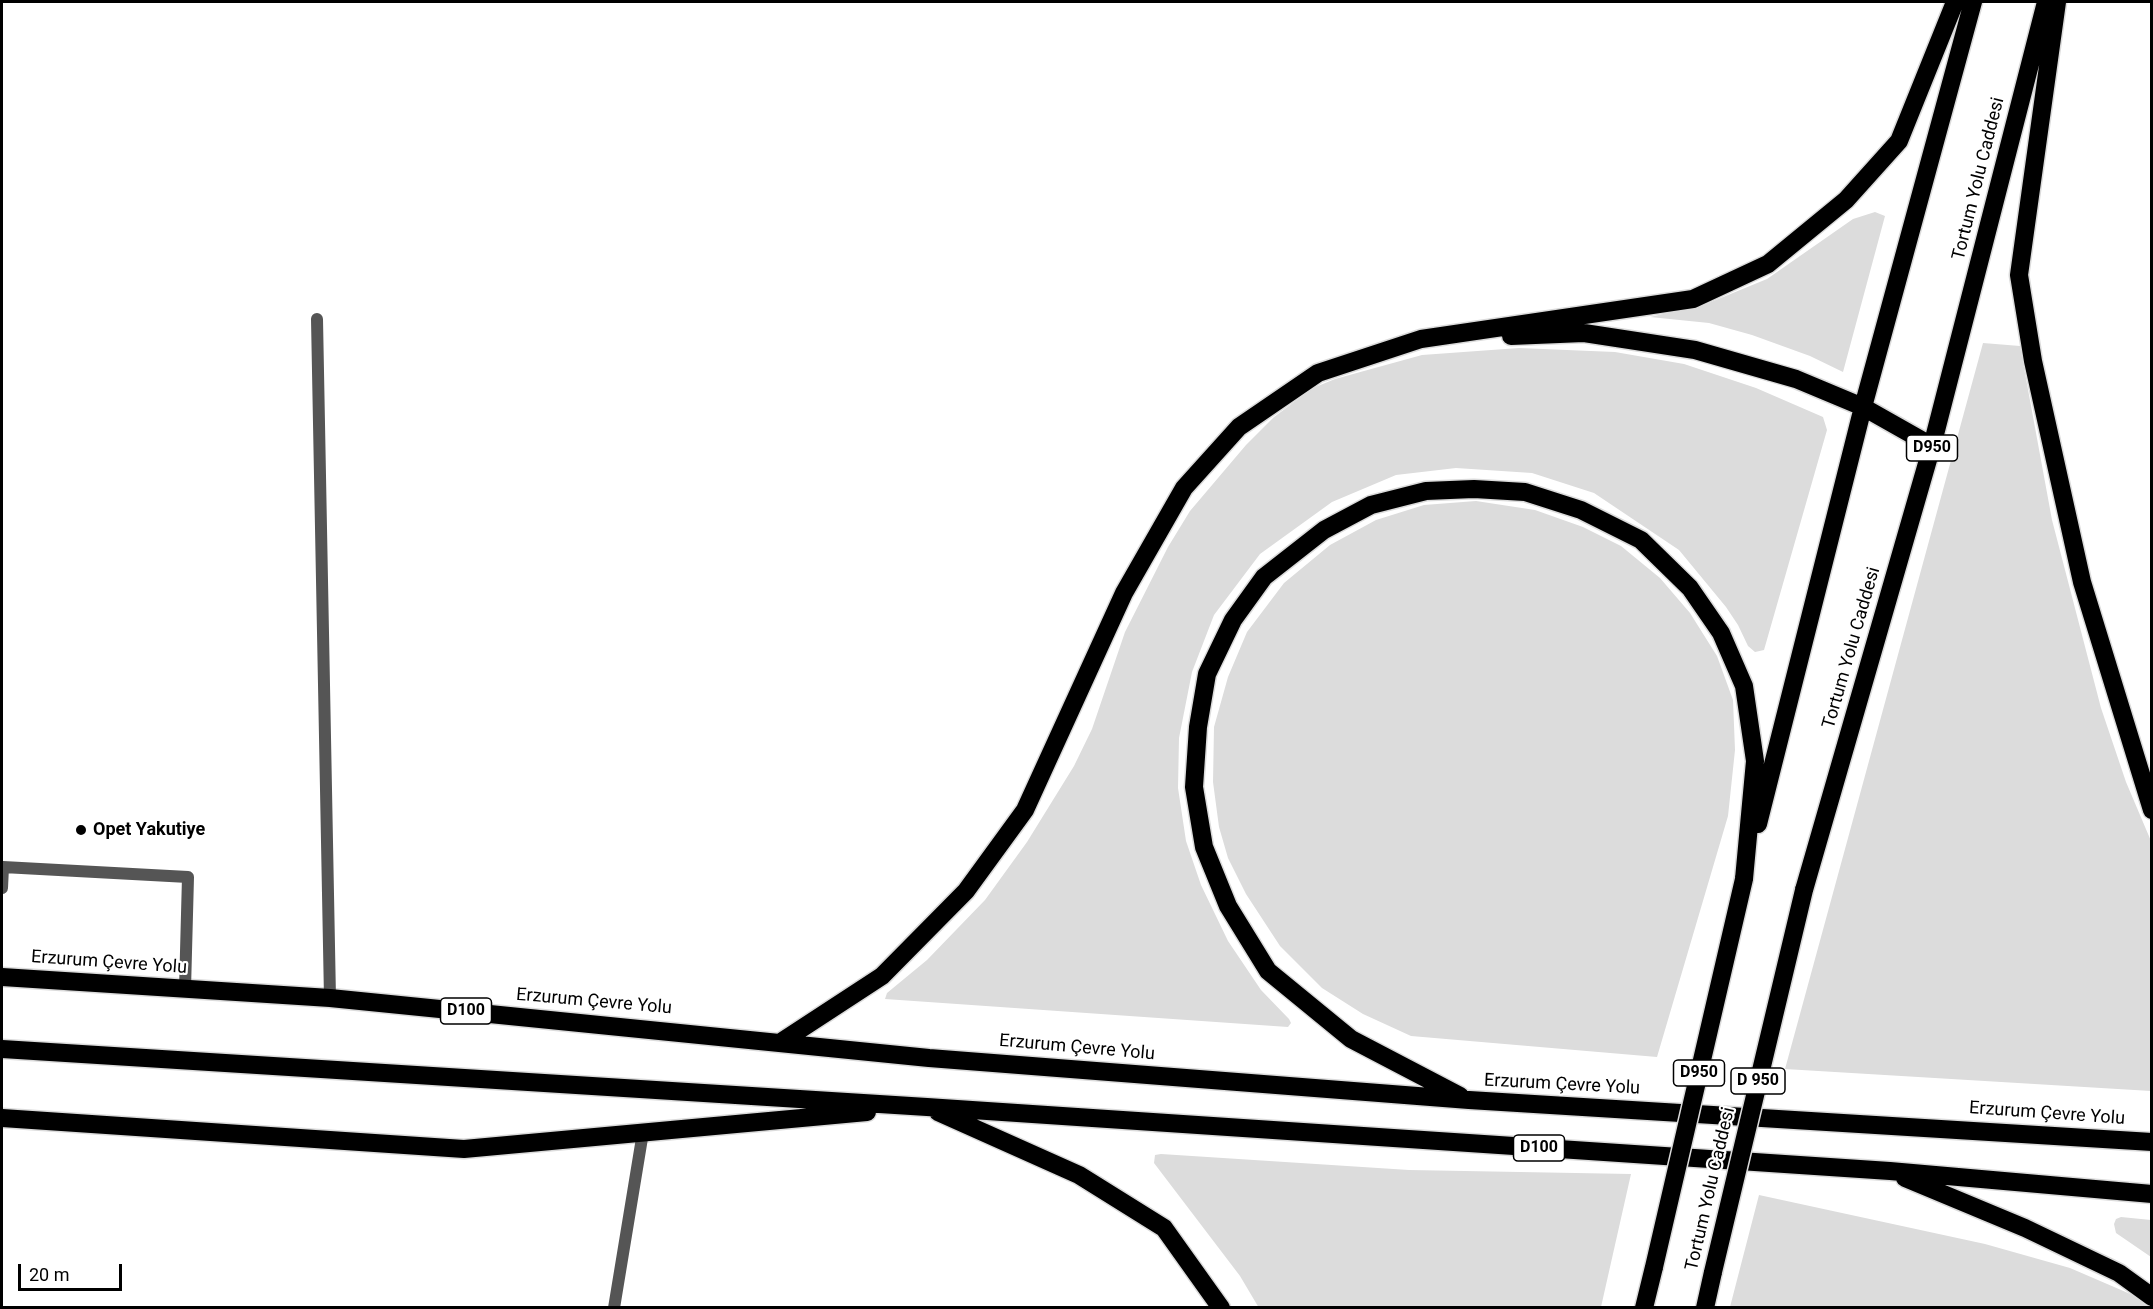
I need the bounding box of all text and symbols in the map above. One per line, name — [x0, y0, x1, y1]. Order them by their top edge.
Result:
street label: Tortum Yolu Caddesi — [1948, 95, 2010, 263]
road number: D950 — [1906, 435, 1958, 461]
street label: Tortum Yolu Caddesi — [1819, 565, 1885, 731]
place label: Opet Yakutiye — [93, 819, 205, 841]
marker: Opet Yakutiye — [74, 823, 88, 837]
street label: Erzurum Çevre Yolu — [30, 947, 188, 979]
street label: Erzurum Çevre Yolu — [515, 984, 673, 1020]
road number: D100 — [440, 998, 492, 1024]
street label: Erzurum Çevre Yolu — [998, 1030, 1156, 1066]
road number: D950 — [1674, 1060, 1724, 1086]
road number: D 950 — [1731, 1068, 1785, 1094]
street label: Erzurum Çevre Yolu — [1484, 1070, 1640, 1100]
street label: Erzurum Çevre Yolu — [1968, 1098, 2126, 1130]
street label: Tortum Yolu Caddesi — [1682, 1105, 1740, 1273]
road number: D100 — [1514, 1135, 1564, 1161]
scale bar — [21, 1252, 124, 1290]
text: 20 m — [29, 1264, 69, 1285]

